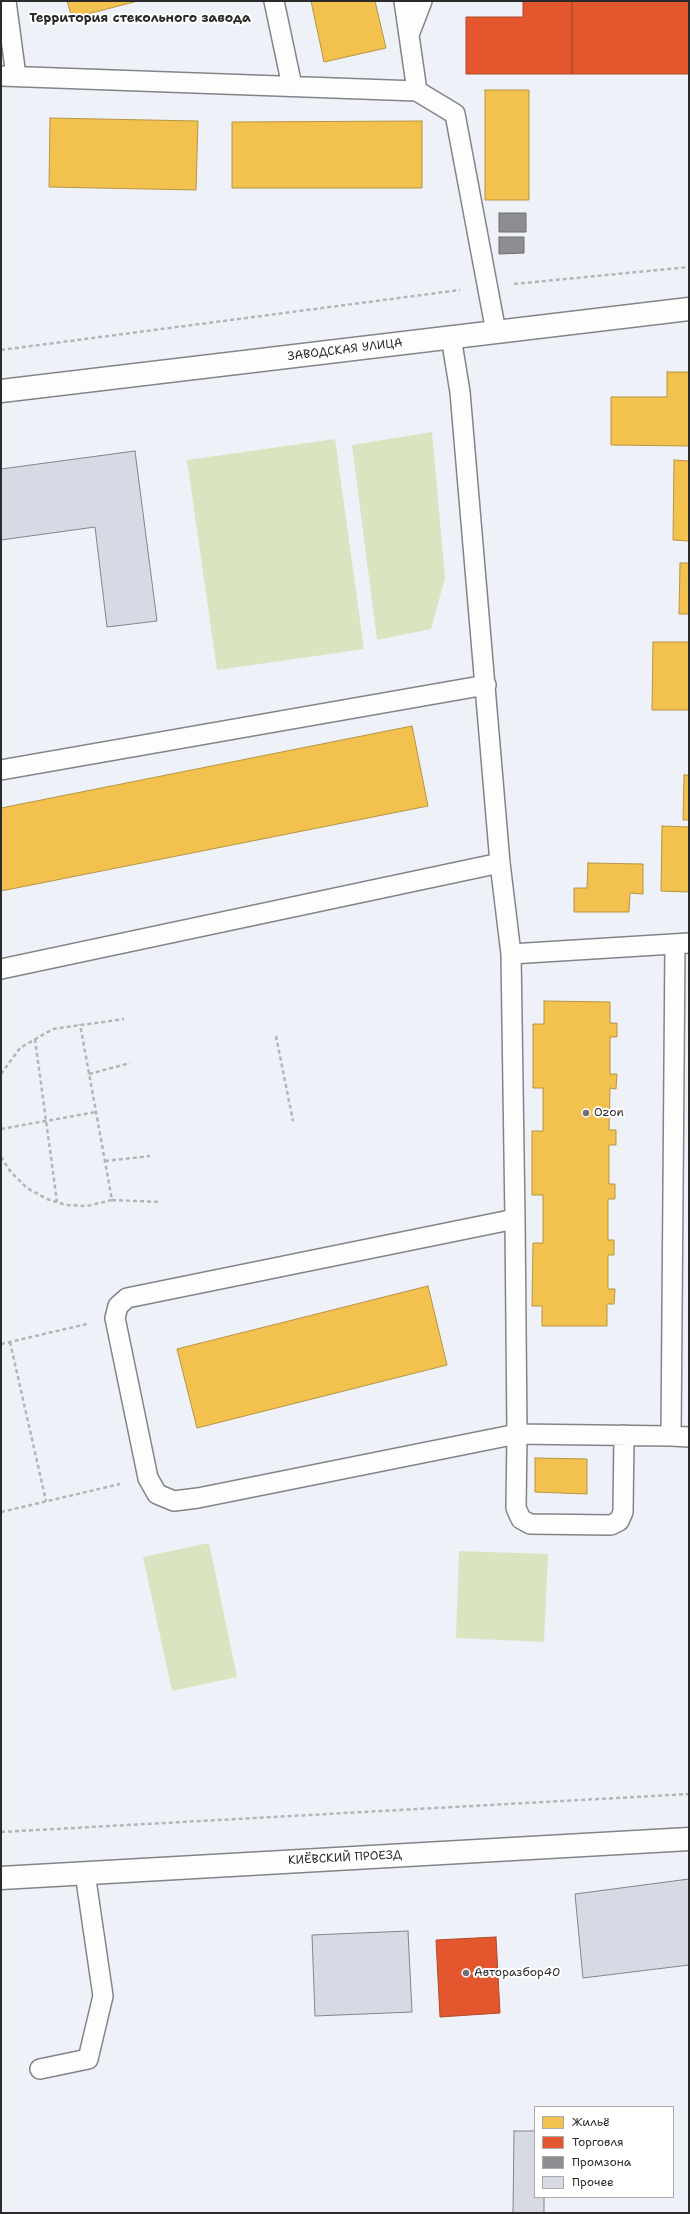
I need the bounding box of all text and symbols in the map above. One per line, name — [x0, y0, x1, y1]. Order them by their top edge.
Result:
district label: Территория стекольного завода — [29, 11, 251, 27]
street label: ЗАВОДСКАЯ УЛИЦА — [287, 336, 403, 364]
place label: Ozon — [594, 1106, 624, 1120]
marker: Ozon — [581, 1108, 591, 1118]
street label: КИЁВСКИЙ ПРОЕЗД — [288, 1848, 402, 1868]
place label: Авторазбор40 — [474, 1966, 560, 1980]
marker: Авторазбор40 — [461, 1968, 471, 1978]
legend — [534, 2106, 674, 2198]
text: Жильё — [572, 2114, 610, 2130]
text: Торговля — [572, 2134, 624, 2150]
text: Промзона — [572, 2154, 631, 2170]
text: Прочее — [572, 2174, 614, 2190]

